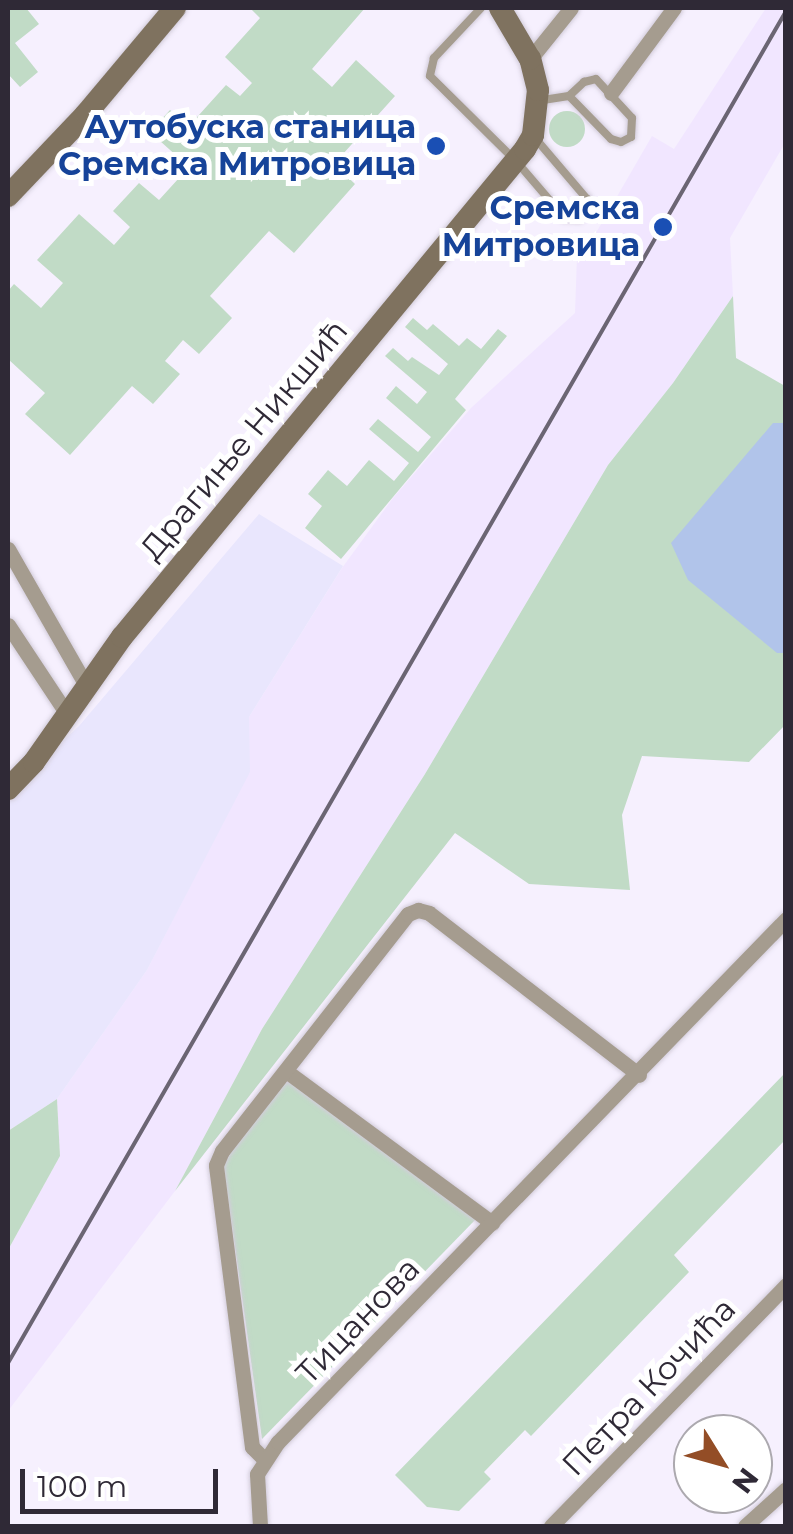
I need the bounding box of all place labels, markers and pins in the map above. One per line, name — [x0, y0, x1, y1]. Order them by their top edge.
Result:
place label: Аутобуска станица Сремска Митровица — [58, 109, 416, 184]
marker: Аутобуска станица Сремска Митровица — [425, 135, 447, 157]
place label: Сремска Митровица — [442, 190, 640, 265]
marker: Сремска Митровица — [650, 214, 676, 240]

